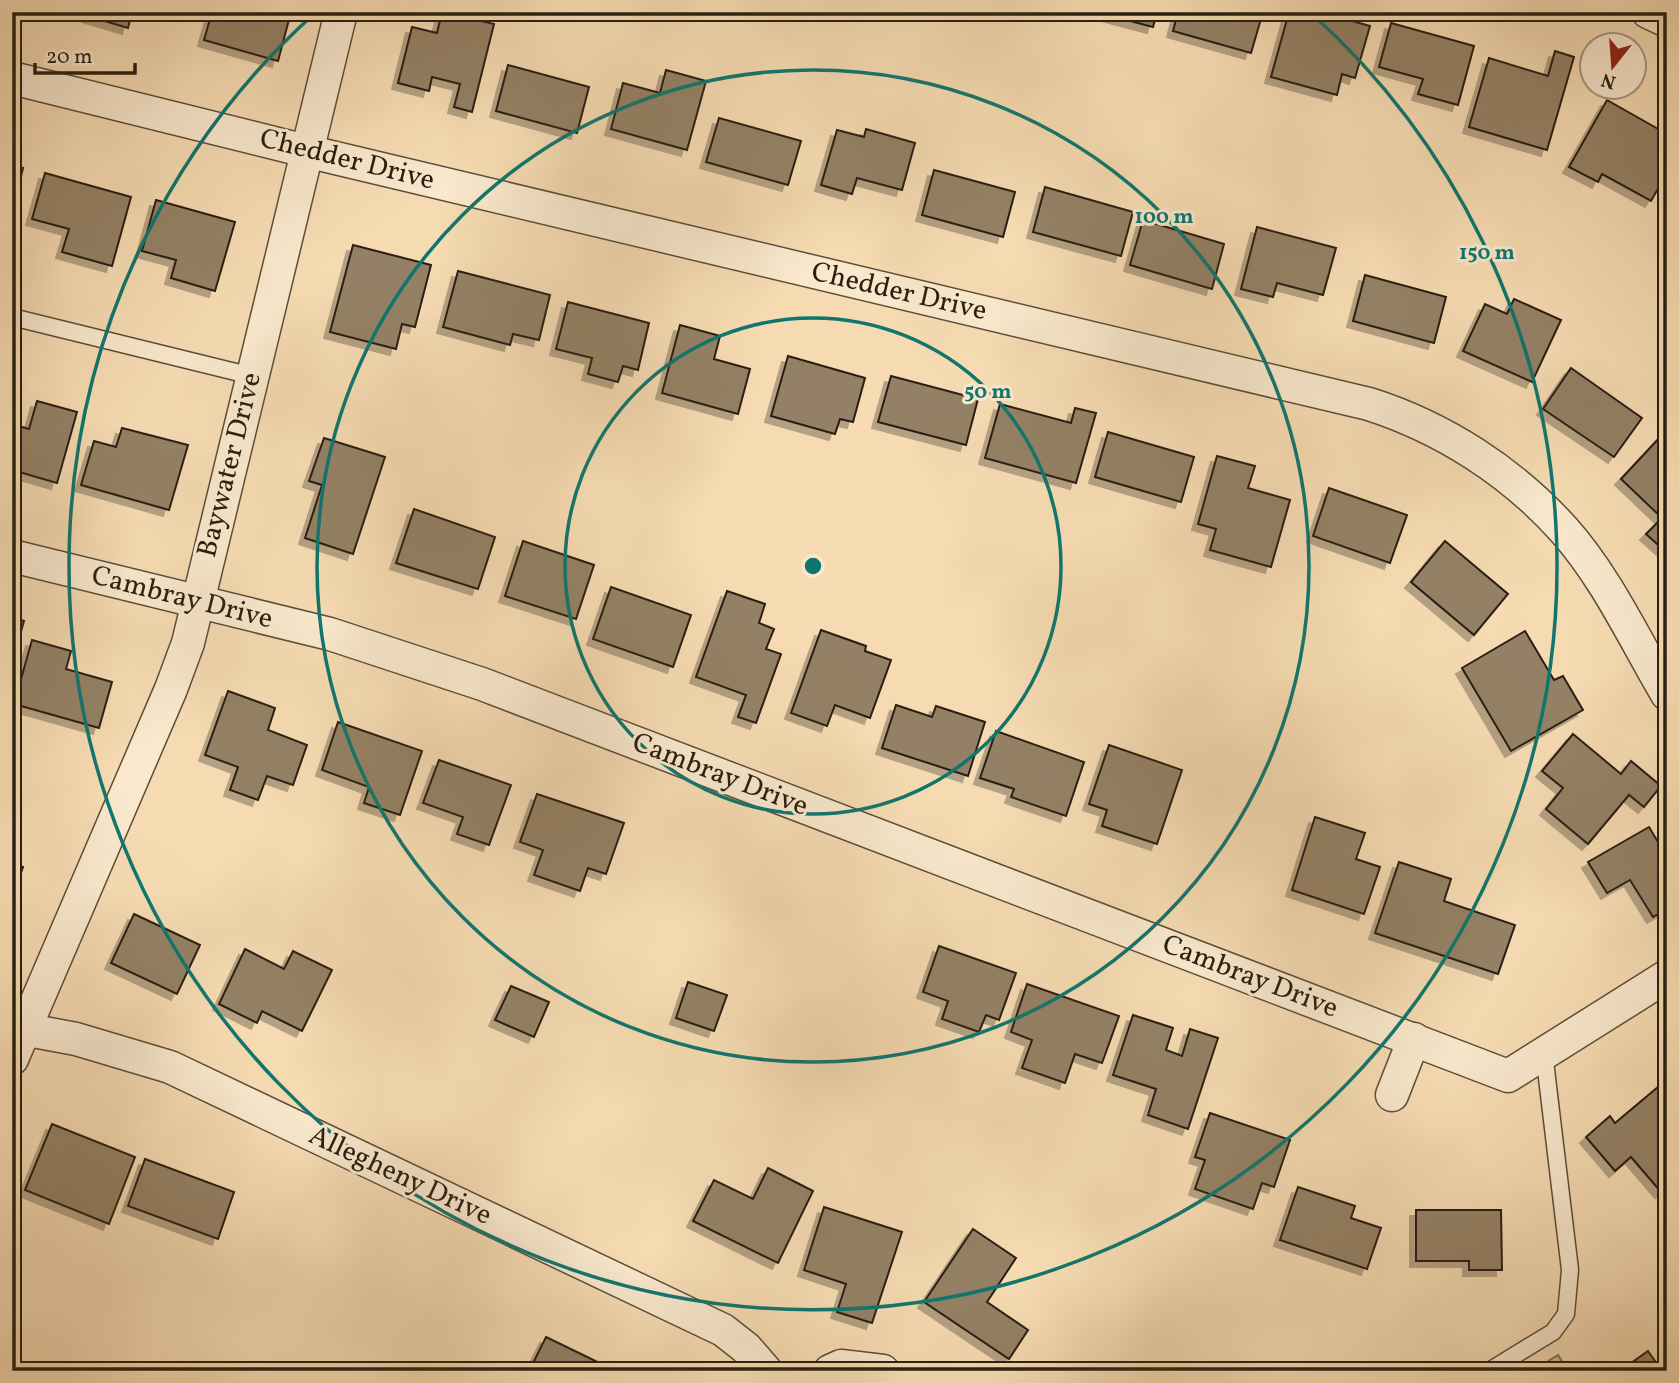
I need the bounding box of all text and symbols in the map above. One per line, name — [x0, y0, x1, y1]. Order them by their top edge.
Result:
scale bar — [35, 32, 135, 76]
north arrow — [1578, 32, 1648, 102]
text: 20 m — [46, 43, 92, 72]
text: N — [1598, 66, 1619, 95]
street label: Chedder Drive — [256, 119, 438, 201]
text: 100 m — [1134, 203, 1194, 232]
text: 150 m — [1459, 239, 1515, 268]
street label: Chedder Drive — [807, 253, 991, 331]
street label: Baywater Drive — [188, 368, 272, 562]
text: 50 m — [964, 378, 1012, 407]
centre of rings — [801, 554, 825, 578]
street label: Cambray Drive — [87, 557, 277, 639]
street label: Cambray Drive — [626, 724, 814, 826]
street label: Cambray Drive — [1156, 926, 1344, 1028]
street label: Allegheny Drive — [302, 1117, 498, 1235]

